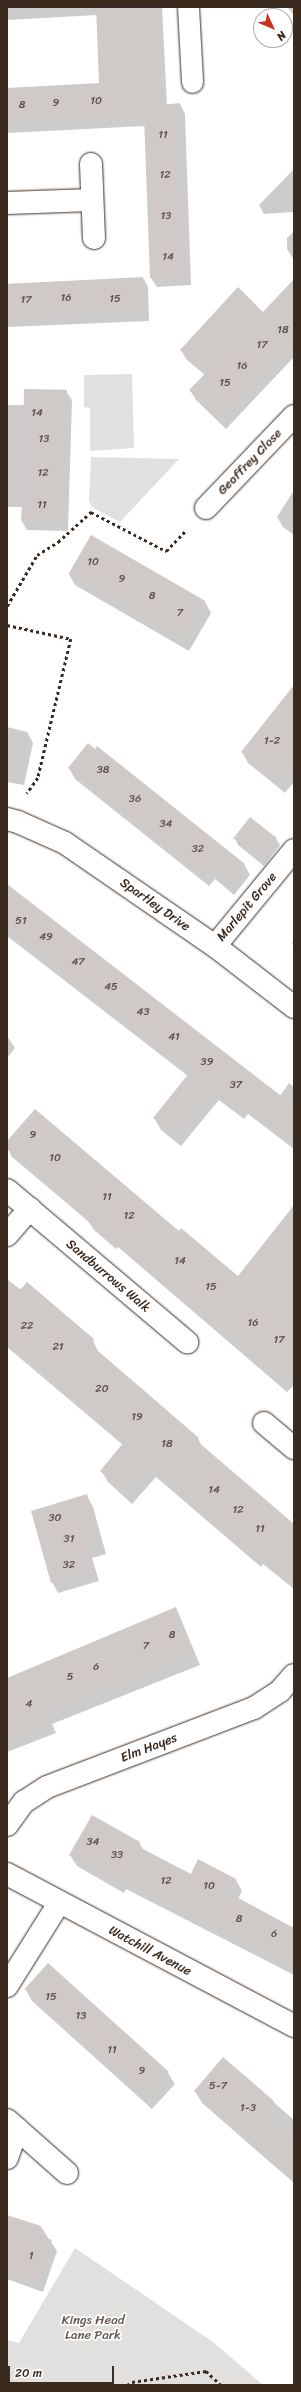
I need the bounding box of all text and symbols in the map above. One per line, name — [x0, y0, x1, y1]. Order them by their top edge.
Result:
north arrow — [253, 8, 293, 48]
text: N — [272, 27, 291, 45]
house number: 10 — [90, 94, 102, 108]
house number: 9 — [53, 96, 59, 110]
house number: 8 — [19, 98, 25, 112]
house number: 11 — [158, 128, 168, 142]
house number: 12 — [159, 168, 171, 182]
house number: 13 — [161, 209, 171, 223]
house number: 14 — [162, 250, 174, 264]
house number: 16 — [61, 291, 71, 305]
house number: 15 — [109, 292, 121, 306]
house number: 17 — [21, 293, 31, 307]
house number: 18 — [277, 323, 289, 337]
house number: 17 — [257, 338, 267, 352]
house number: 16 — [237, 359, 247, 373]
house number: 15 — [219, 376, 231, 390]
house number: 14 — [31, 406, 43, 420]
street label: Geoffrey Close — [215, 426, 285, 498]
house number: 13 — [39, 432, 49, 446]
house number: 12 — [37, 466, 49, 480]
house number: 11 — [37, 498, 47, 512]
house number: 10 — [87, 555, 99, 569]
house number: 9 — [119, 572, 125, 586]
house number: 8 — [149, 589, 155, 603]
house number: 7 — [177, 606, 183, 620]
house number: 1-2 — [264, 734, 280, 748]
house number: 38 — [97, 763, 109, 777]
house number: 36 — [129, 792, 141, 806]
house number: 34 — [160, 817, 172, 831]
house number: 32 — [192, 842, 204, 856]
street label: Marlepit Grove — [214, 869, 280, 945]
street label: Spartley Drive — [117, 875, 193, 935]
house number: 51 — [15, 914, 27, 928]
house number: 49 — [39, 930, 53, 944]
house number: 47 — [71, 955, 85, 969]
house number: 45 — [104, 980, 118, 994]
house number: 43 — [137, 1005, 149, 1019]
house number: 41 — [168, 1030, 180, 1044]
house number: 39 — [201, 1055, 213, 1069]
house number: 37 — [230, 1078, 242, 1092]
house number: 9 — [30, 1128, 36, 1142]
house number: 10 — [49, 1151, 61, 1165]
house number: 11 — [102, 1190, 112, 1204]
house number: 12 — [123, 1209, 135, 1223]
street label: Sandburrows Walk — [63, 1236, 153, 1316]
house number: 14 — [174, 1254, 186, 1268]
house number: 15 — [205, 1280, 217, 1294]
house number: 16 — [248, 1316, 258, 1330]
house number: 22 — [21, 1319, 33, 1333]
house number: 17 — [274, 1333, 284, 1347]
house number: 21 — [52, 1340, 64, 1354]
house number: 20 — [95, 1382, 109, 1396]
house number: 19 — [131, 1410, 143, 1424]
house number: 18 — [161, 1437, 173, 1451]
house number: 14 — [208, 1483, 220, 1497]
house number: 12 — [232, 1503, 244, 1517]
house number: 30 — [49, 1511, 61, 1525]
house number: 11 — [255, 1522, 265, 1536]
house number: 31 — [64, 1532, 74, 1546]
house number: 32 — [63, 1558, 75, 1572]
house number: 8 — [169, 1628, 175, 1642]
house number: 7 — [143, 1639, 149, 1653]
house number: 6 — [93, 1660, 99, 1674]
house number: 5 — [67, 1670, 73, 1684]
house number: 4 — [26, 1697, 32, 1711]
street label: Elm Hayes — [118, 1730, 180, 1766]
house number: 34 — [87, 1835, 99, 1849]
house number: 33 — [111, 1848, 123, 1862]
house number: 12 — [160, 1874, 172, 1888]
house number: 10 — [203, 1879, 215, 1893]
house number: 8 — [236, 1912, 242, 1926]
street label: Watchill Avenue — [106, 1923, 194, 1979]
house number: 6 — [271, 1927, 277, 1941]
house number: 15 — [45, 1990, 57, 2004]
house number: 13 — [76, 2009, 86, 2023]
house number: 11 — [107, 2043, 117, 2057]
house number: 9 — [139, 2064, 145, 2078]
house number: 5-7 — [209, 2079, 227, 2093]
house number: 1-3 — [240, 2101, 256, 2115]
house number: 1 — [29, 2249, 33, 2263]
park label: Kings Head Lane Park — [61, 2313, 125, 2344]
scale bar — [10, 2358, 116, 2384]
text: 20 m — [15, 2362, 42, 2384]

